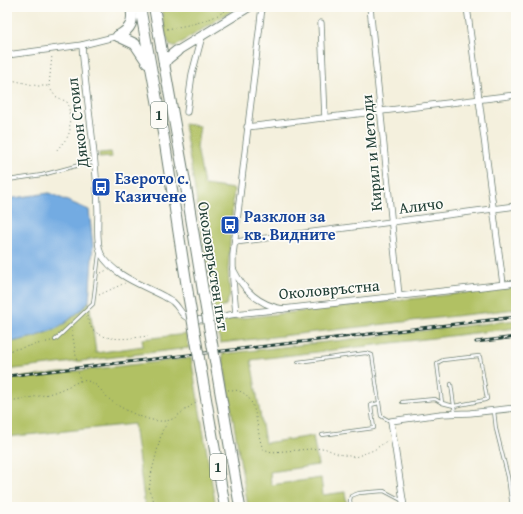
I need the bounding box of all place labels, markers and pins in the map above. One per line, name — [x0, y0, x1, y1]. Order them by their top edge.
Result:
place label: Езерото с. Казичене — [115, 166, 189, 208]
bus stop icon: Езерото с. Казичене — [90, 176, 112, 198]
place label: Разклон за кв. Видните — [244, 204, 336, 246]
bus stop icon: Разклон за кв. Видните — [219, 214, 241, 236]

